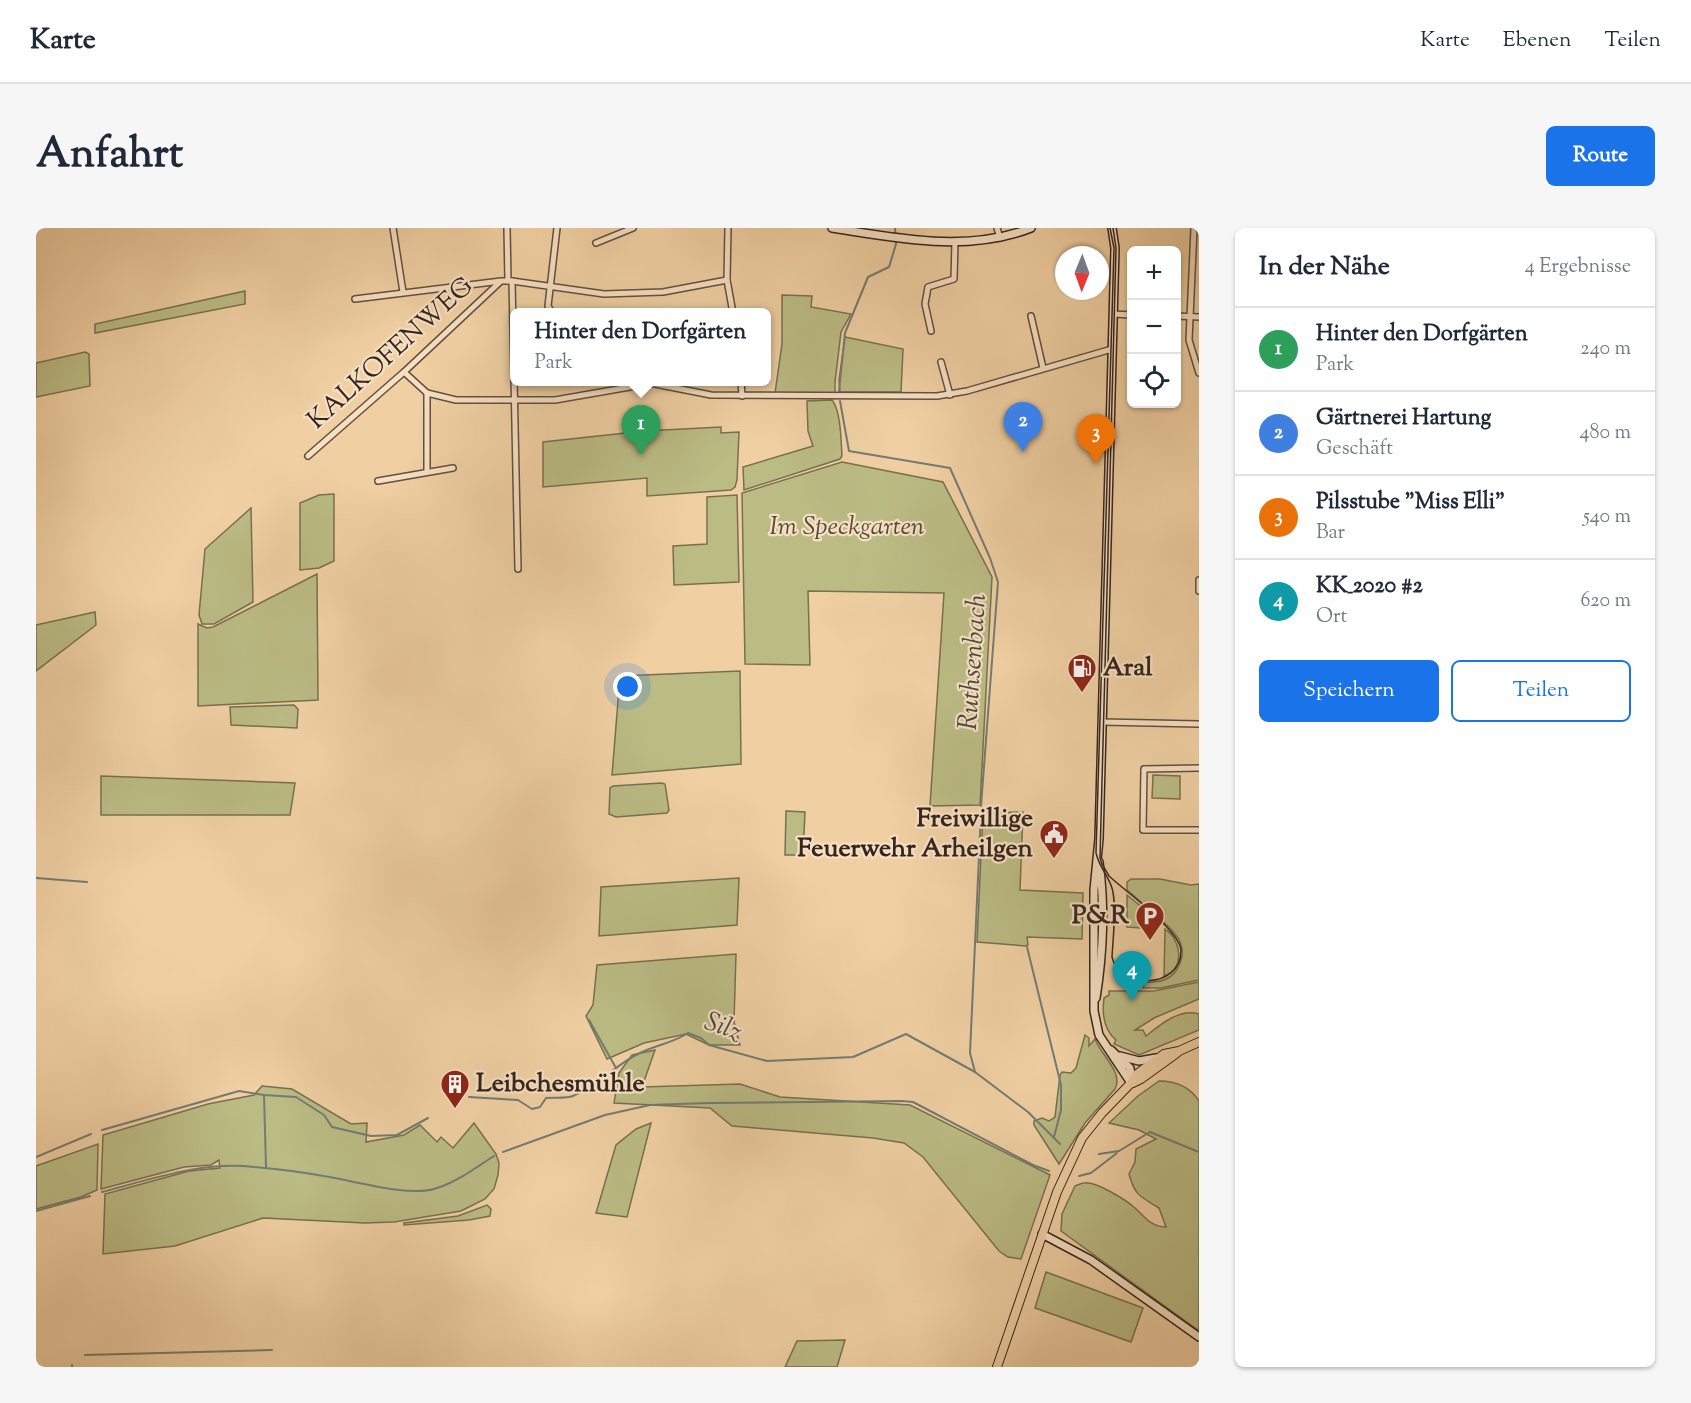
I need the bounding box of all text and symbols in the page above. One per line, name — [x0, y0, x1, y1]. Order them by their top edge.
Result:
text: Karte — [30, 21, 96, 61]
text: Karte — [1420, 26, 1470, 56]
text: Ebenen — [1503, 26, 1571, 56]
text: Teilen — [1604, 26, 1661, 56]
text: Anfahrt — [36, 126, 183, 186]
button: Route — [1546, 126, 1655, 186]
north arrow — [1055, 246, 1109, 300]
map controls — [1127, 246, 1181, 408]
button: + — [1127, 246, 1181, 300]
text: In der Nähe — [1259, 249, 1390, 286]
text: 4 Ergebnisse — [1525, 253, 1631, 282]
street label: KALKOFENWEG — [300, 269, 482, 439]
button: − — [1127, 300, 1181, 354]
popup — [510, 308, 771, 386]
text: Hinter den Dorfgärten — [535, 317, 746, 349]
text: Hinter den Dorfgärten — [1316, 319, 1528, 351]
text: 1 — [1275, 335, 1282, 364]
text: 240 m — [1580, 335, 1631, 364]
text: Park — [535, 349, 573, 378]
text: Park — [1316, 351, 1354, 380]
button: locate — [1127, 354, 1181, 408]
pin: 2 — [1004, 402, 1042, 452]
text: Gärtnerei Hartung — [1316, 403, 1491, 435]
pin: 1 — [622, 406, 660, 455]
pin: 3 — [1076, 414, 1116, 464]
text: 2 — [1274, 419, 1283, 448]
text: 480 m — [1580, 419, 1631, 448]
text: Geschäft — [1316, 435, 1393, 464]
text: Pilsstube "Miss Elli" — [1316, 487, 1505, 519]
text: 3 — [1274, 503, 1283, 532]
text: 540 m — [1583, 503, 1631, 532]
park label: Im Speckgarten — [769, 509, 925, 546]
text: Bar — [1316, 519, 1345, 548]
text: KK_2020 #2 — [1316, 571, 1423, 603]
text: 4 — [1273, 587, 1284, 616]
text: 620 m — [1581, 587, 1631, 616]
water label: Ruthsenbach — [950, 593, 998, 731]
text: Ort — [1316, 603, 1347, 632]
place label: Aral — [1103, 650, 1153, 687]
fuel station icon: Aral — [1066, 652, 1098, 694]
button: Speichern — [1259, 660, 1439, 722]
button: Teilen — [1451, 660, 1631, 722]
your location — [613, 672, 642, 701]
place label: Freiwillige Feuerwehr Arheilgen — [797, 801, 1034, 868]
public building icon: Freiwillige Feuerwehr Arheilgen — [1038, 818, 1070, 860]
place label: P&R — [1072, 898, 1129, 935]
parking icon: P&R — [1134, 900, 1166, 942]
pin: 4 — [1112, 952, 1152, 1001]
water label: Silz — [699, 1003, 747, 1053]
place label: Leibchesmühle — [476, 1066, 645, 1103]
building icon: Leibchesmühle — [439, 1068, 471, 1110]

